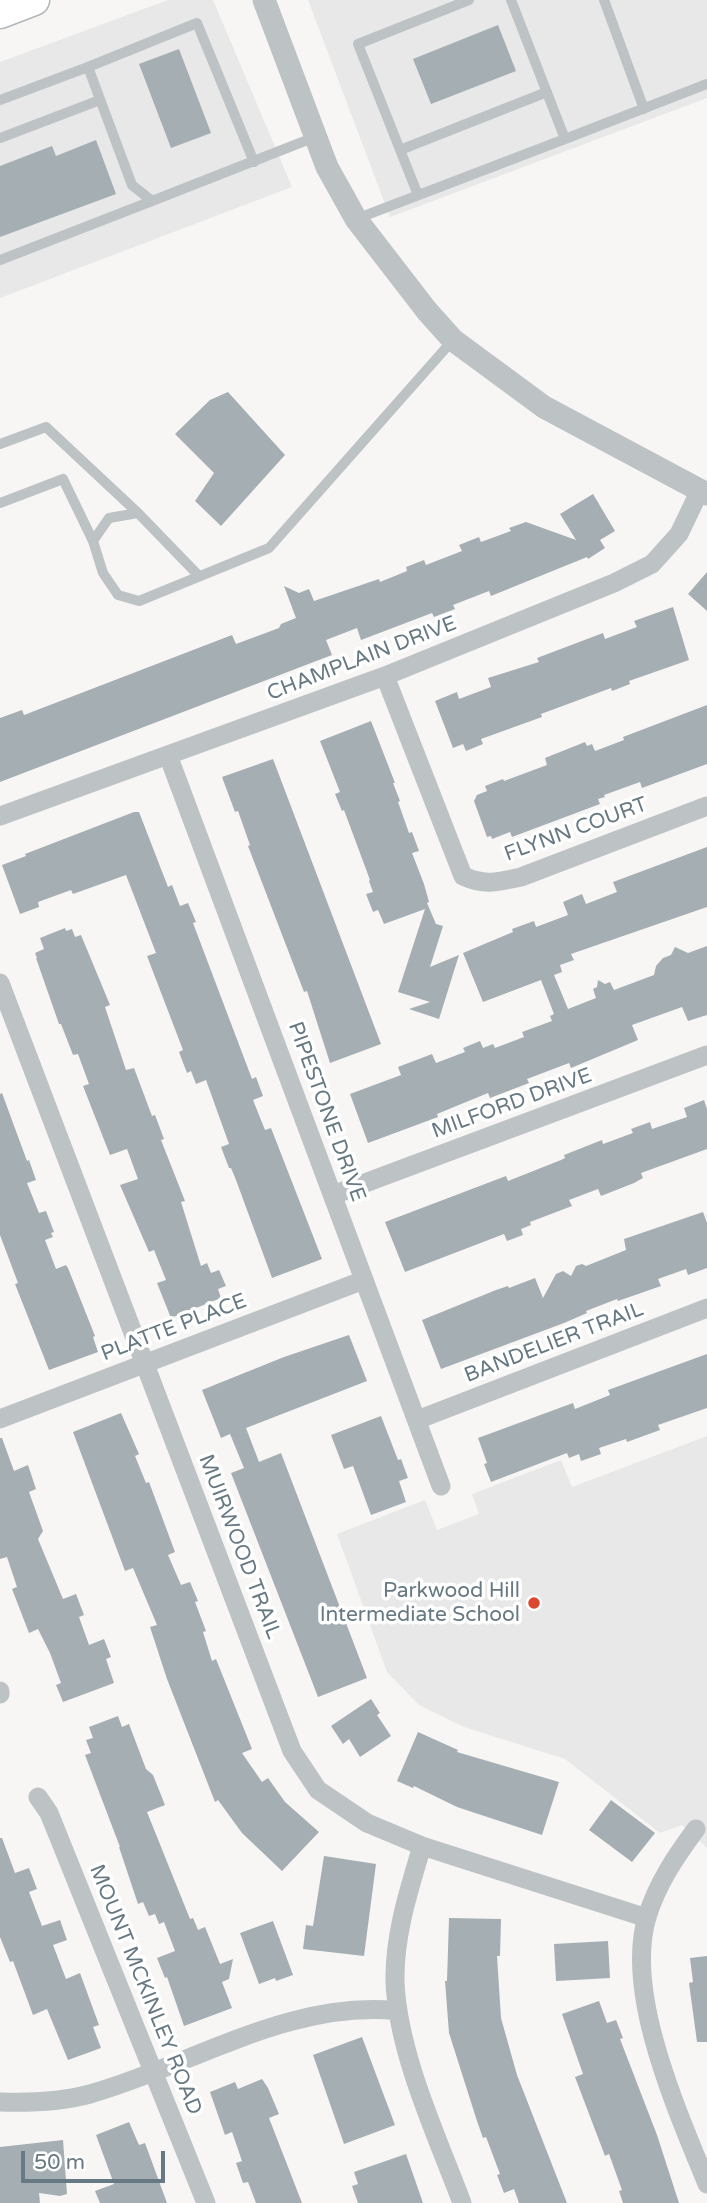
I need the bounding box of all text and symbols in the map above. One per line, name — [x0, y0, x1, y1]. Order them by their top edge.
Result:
street label: CHAMPLAIN DRIVE — [264, 611, 460, 707]
street label: FLYNN COURT — [501, 792, 651, 868]
street label: PIPESTONE DRIVE — [282, 1019, 370, 1205]
street label: MILFORD DRIVE — [428, 1063, 596, 1145]
street label: PLATTE PLACE — [98, 1289, 250, 1367]
street label: BANDELIER TRAIL — [461, 1297, 647, 1389]
street label: MUIRWOOD TRAIL — [192, 1451, 286, 1643]
place label: Parkwood Hill Intermediate School — [320, 1578, 520, 1628]
marker: Parkwood Hill Intermediate School — [526, 1595, 542, 1611]
street label: MOUNT MCKINLEY ROAD — [83, 1861, 207, 2119]
scale bar — [24, 2136, 168, 2180]
text: 50 m — [34, 2150, 85, 2175]

